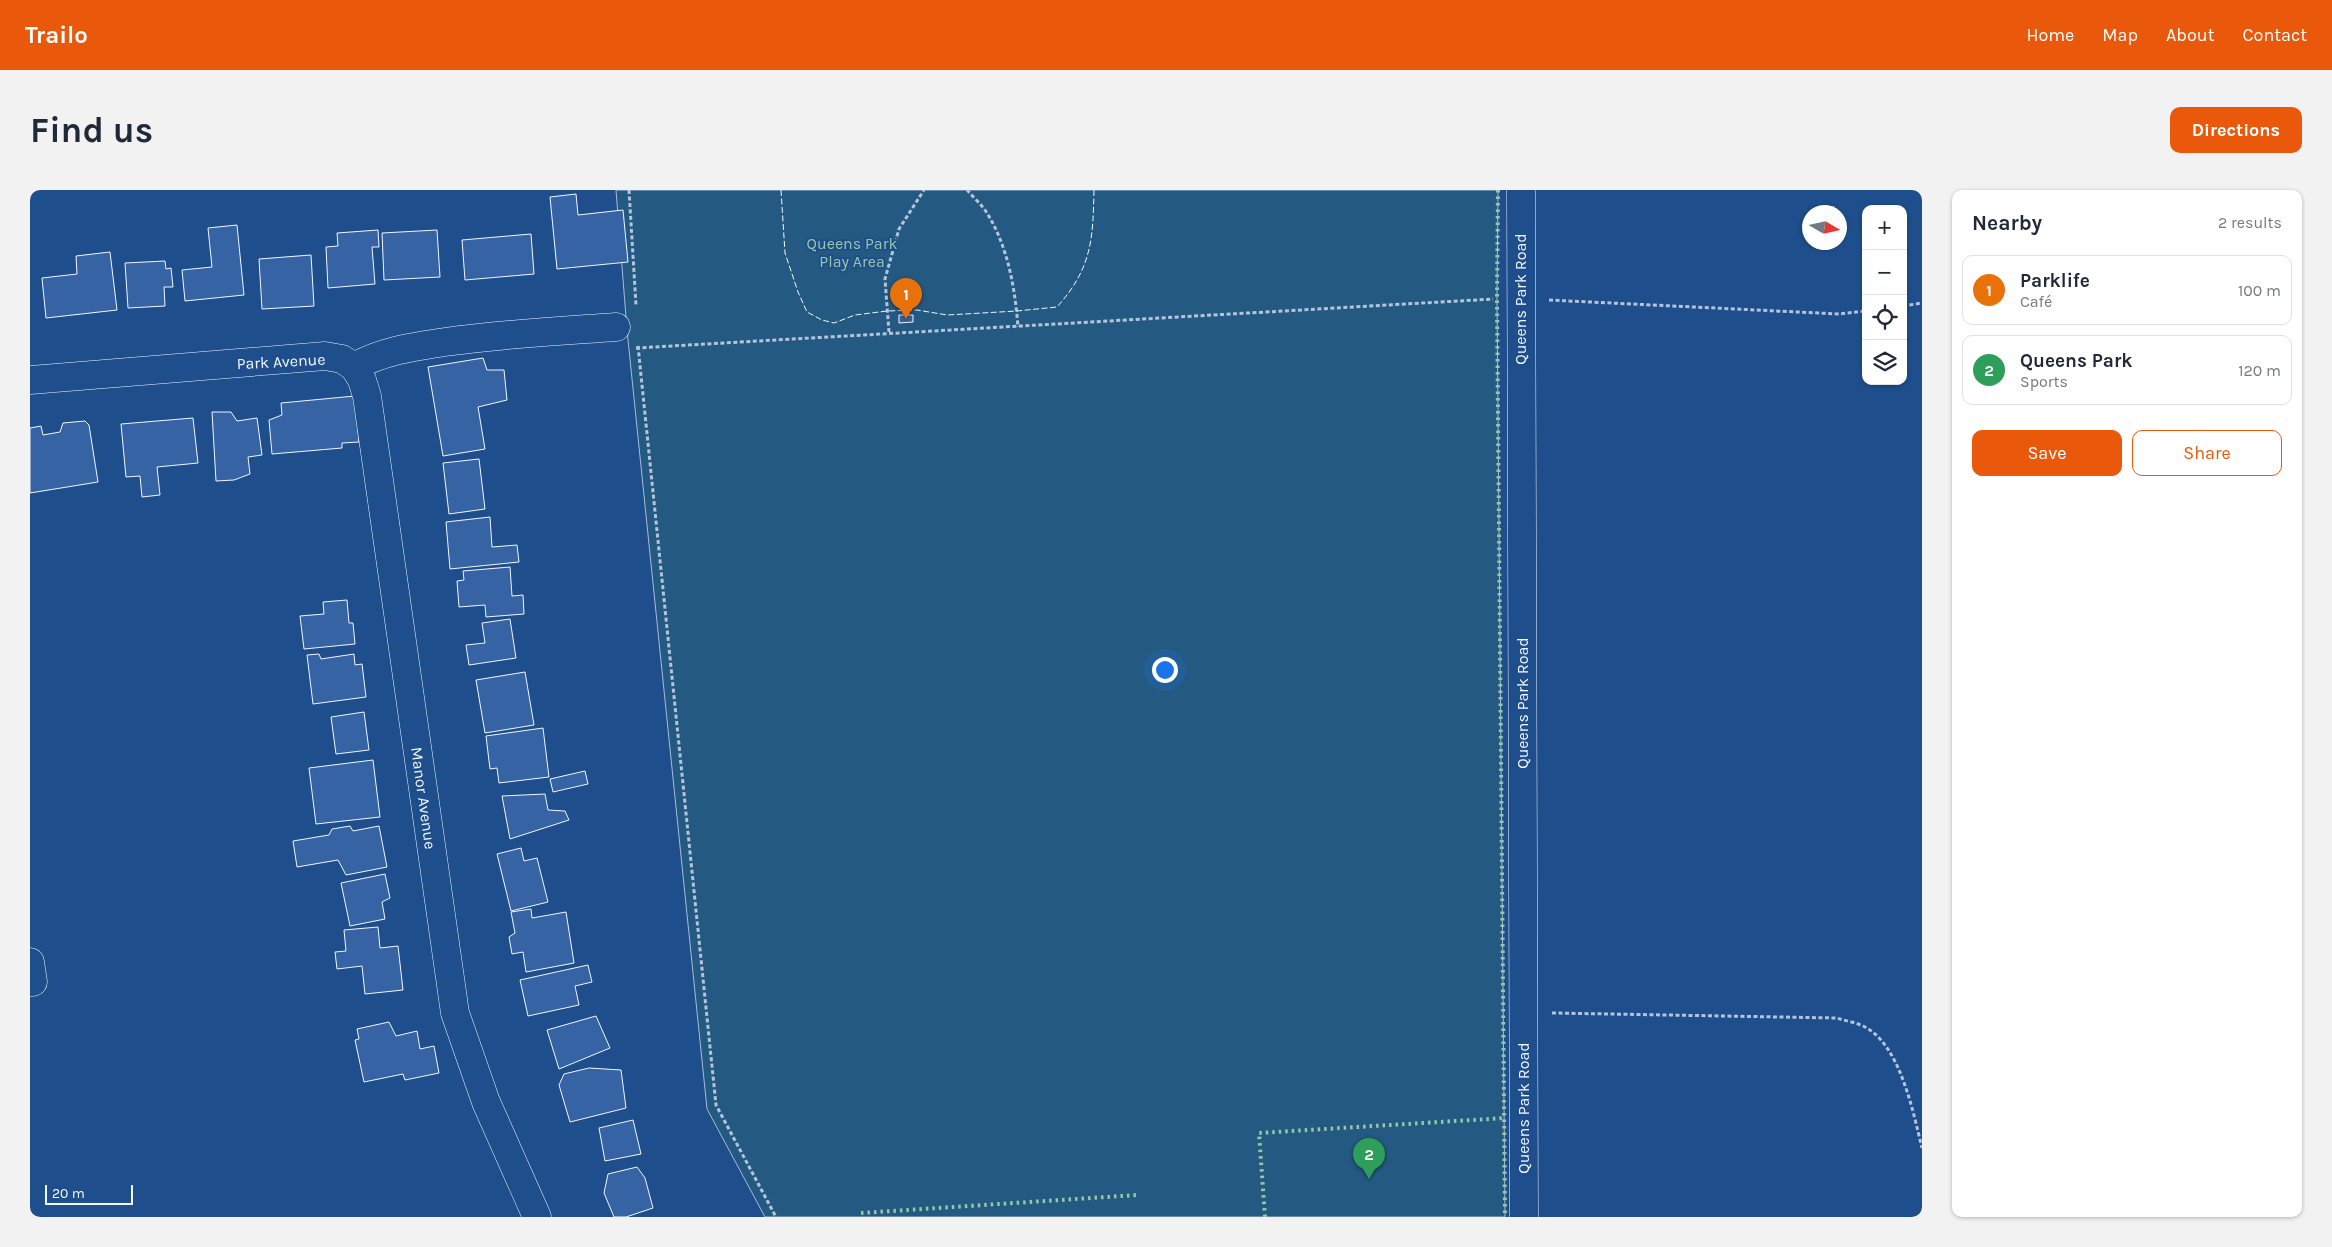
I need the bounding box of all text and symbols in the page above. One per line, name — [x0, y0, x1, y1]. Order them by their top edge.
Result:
text: Trailo — [25, 21, 88, 49]
text: Home — [2026, 24, 2074, 46]
text: Map — [2102, 24, 2138, 46]
text: About — [2166, 24, 2215, 46]
text: Contact — [2243, 24, 2307, 46]
button: Directions — [2170, 107, 2302, 153]
text: Find us — [30, 110, 153, 151]
north arrow — [1802, 205, 1847, 250]
map controls — [1862, 205, 1907, 385]
button: + — [1862, 205, 1907, 250]
text: Nearby — [1972, 211, 2042, 235]
text: 2 results — [2218, 213, 2282, 232]
street label: Queens Park Road — [1511, 233, 1530, 365]
park label: Queens Park Play Area — [807, 234, 897, 271]
button: − — [1862, 250, 1907, 295]
text: Parklife — [2020, 270, 2090, 292]
pin: 1 — [890, 278, 922, 319]
text: 1 — [1986, 281, 1992, 300]
text: 100 m — [2238, 281, 2281, 300]
text: Café — [2020, 292, 2052, 311]
button: locate — [1862, 295, 1907, 340]
button: layers — [1862, 340, 1907, 385]
street label: Park Avenue — [236, 350, 326, 373]
text: Queens Park — [2020, 350, 2133, 372]
text: 2 — [1984, 361, 1994, 380]
text: 120 m — [2238, 361, 2281, 380]
text: Sports — [2020, 372, 2068, 391]
button: Save — [1972, 430, 2122, 476]
button: Share — [2132, 430, 2282, 476]
street label: Queens Park Road — [1513, 637, 1532, 769]
your location — [1152, 657, 1178, 683]
street label: Manor Avenue — [407, 746, 440, 850]
street label: Queens Park Road — [1514, 1042, 1533, 1174]
pin: 2 — [1353, 1138, 1385, 1179]
scale bar — [45, 1182, 132, 1205]
text: 20 m — [52, 1185, 85, 1202]

